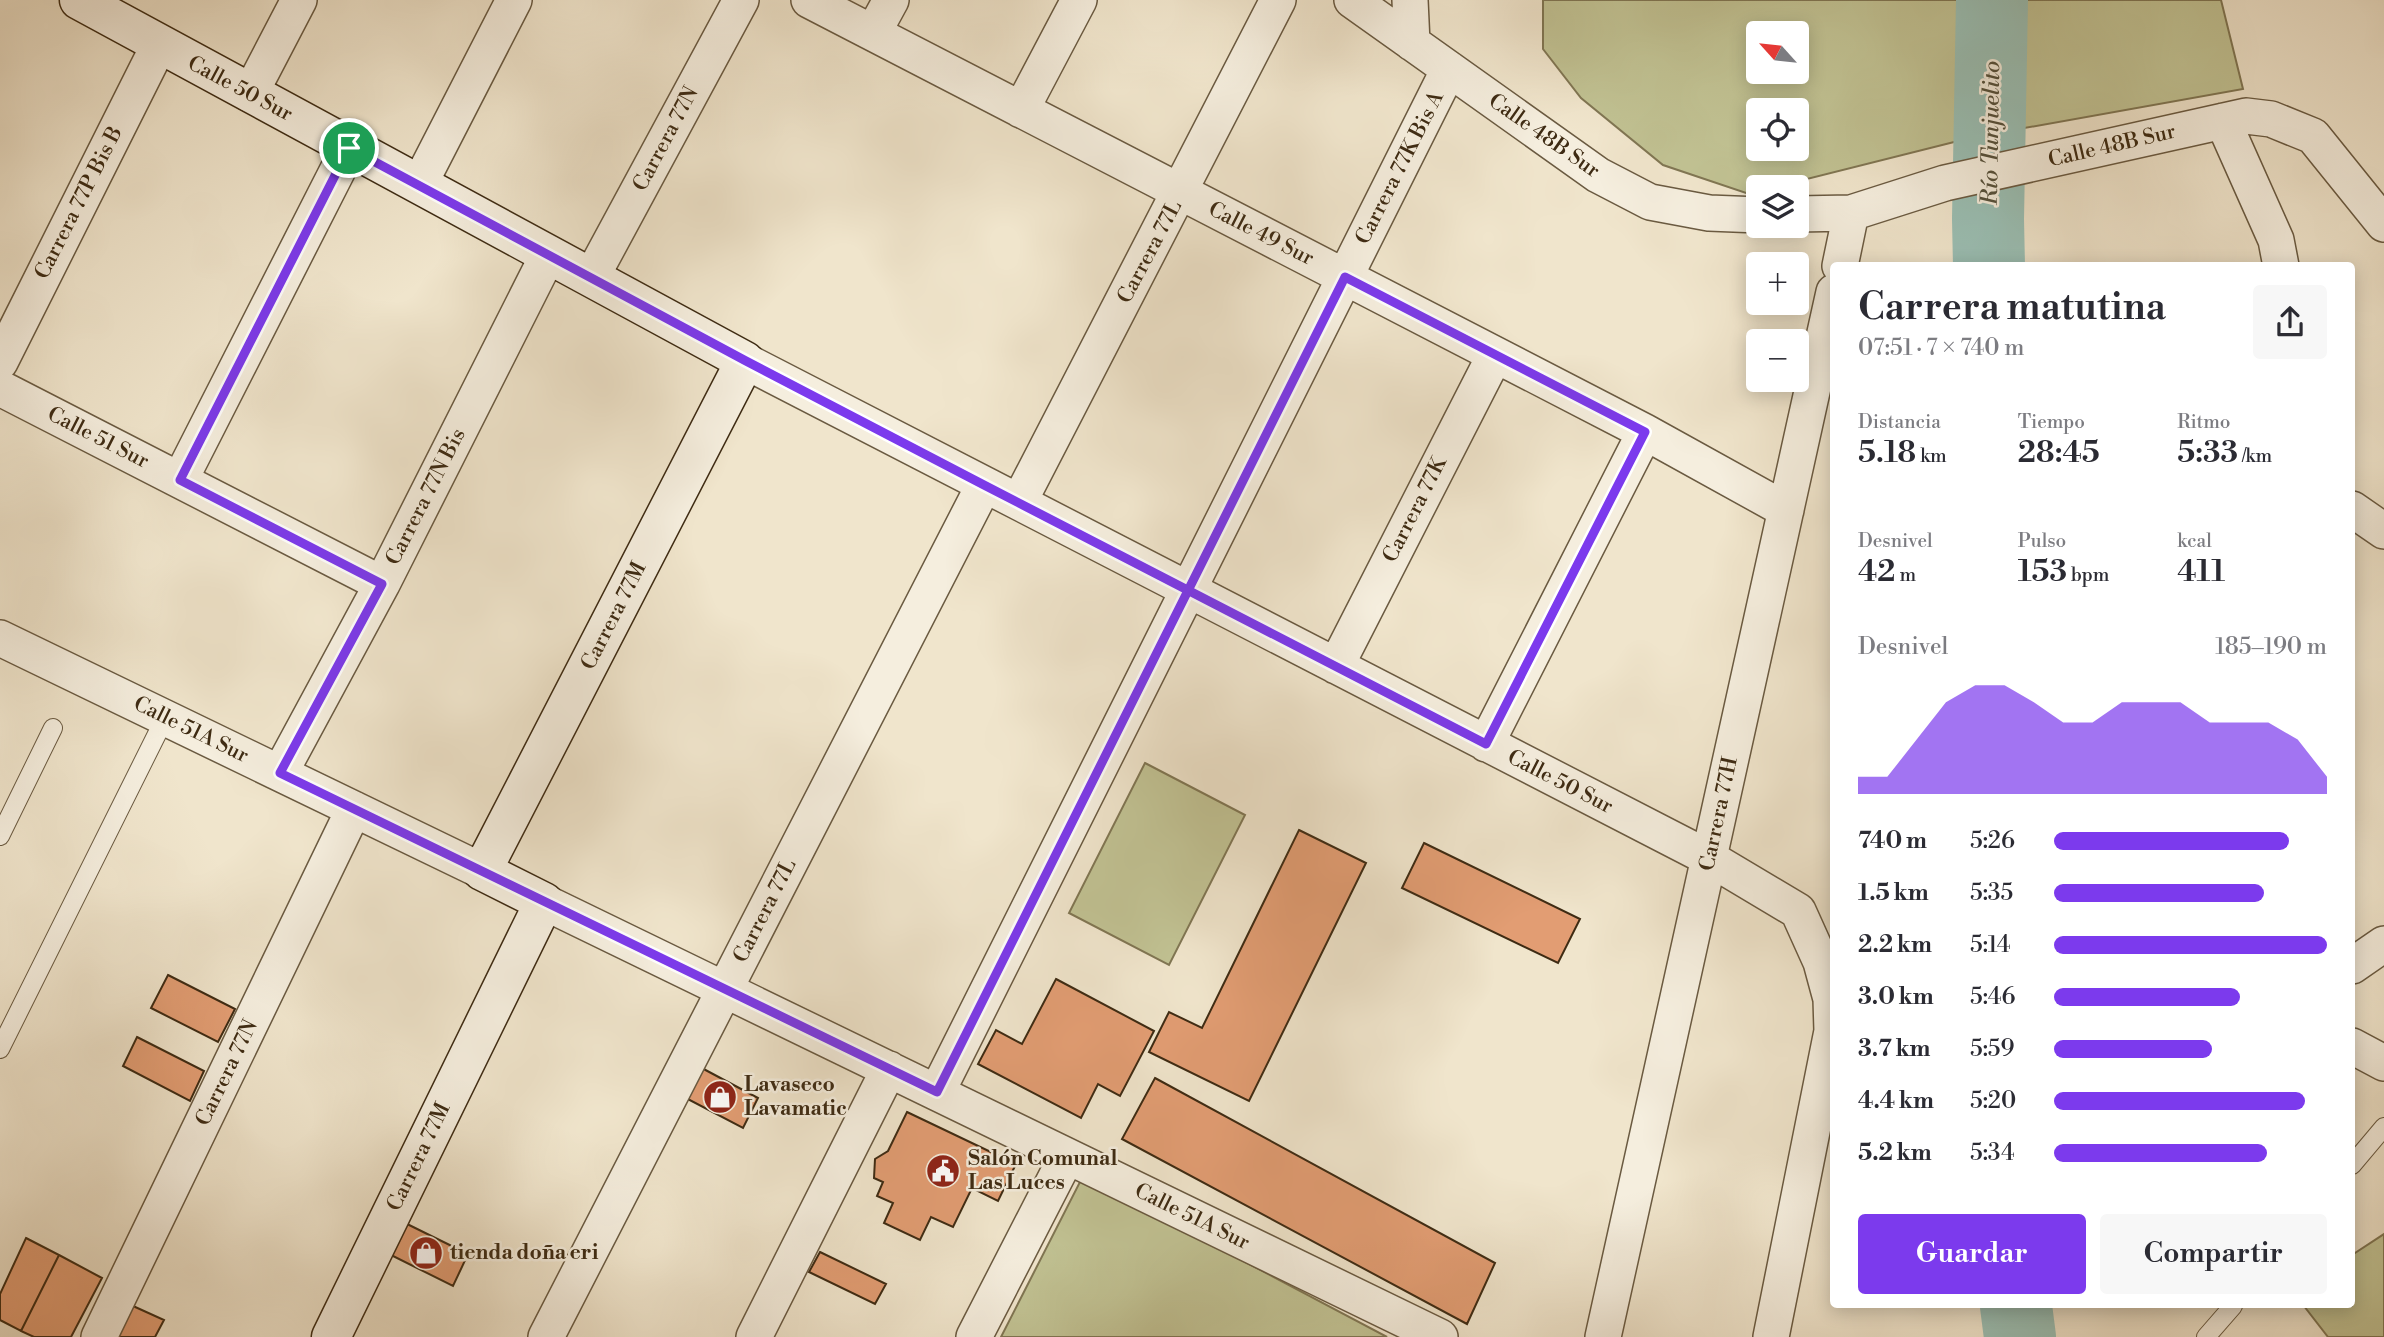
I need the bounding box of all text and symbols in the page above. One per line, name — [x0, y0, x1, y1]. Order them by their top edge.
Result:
north arrow — [1746, 21, 1810, 84]
map controls — [1746, 21, 1809, 392]
street label: Calle 50 Sur — [183, 50, 297, 128]
water label: Río Tunjuelito — [1976, 61, 2006, 206]
street label: Carrera 77N — [628, 82, 705, 196]
street label: Carrera 77K Bis A — [1350, 87, 1450, 249]
street label: Calle 48B Sur — [1483, 88, 1605, 184]
button: locate — [1746, 98, 1809, 161]
pin — [319, 118, 379, 178]
street label: Calle 48B Sur — [2046, 119, 2178, 173]
street label: Carrera 77P Bis B — [29, 122, 129, 284]
icon: arrive — [330, 129, 368, 167]
button: layers — [1746, 175, 1809, 238]
street label: Carrera 77L — [1112, 196, 1188, 308]
street label: Calle 49 Sur — [1204, 196, 1318, 272]
button: + — [1746, 252, 1809, 315]
text: Carrera matutina — [1858, 284, 2166, 331]
button: share — [2253, 285, 2327, 359]
button: − — [1746, 329, 1809, 392]
text: 07:51 · 7 × 740 m — [1858, 334, 2024, 362]
street label: Calle 51 Sur — [43, 401, 153, 475]
text: Distancia — [1858, 410, 1941, 434]
text: Tiempo — [2018, 410, 2085, 434]
text: Ritmo — [2177, 410, 2231, 434]
street label: Carrera 77N Bis — [380, 424, 472, 570]
text: 5.18 — [1858, 434, 1916, 472]
text: 28:45 — [2018, 434, 2100, 472]
text: 5:33 — [2177, 434, 2238, 472]
text: km — [1916, 444, 1947, 468]
text: /km — [2238, 444, 2272, 468]
street label: Carrera 77K — [1377, 452, 1453, 567]
text: Desnivel — [1858, 529, 1933, 553]
text: Pulso — [2018, 529, 2066, 553]
text: kcal — [2177, 529, 2212, 553]
text: 42 — [1858, 553, 1896, 591]
text: 153 — [2018, 553, 2067, 591]
text: 411 — [2177, 553, 2225, 591]
street label: Carrera 77M — [576, 557, 653, 674]
text: m — [1896, 563, 1916, 587]
text: bpm — [2067, 563, 2109, 587]
text: Desnivel — [1858, 633, 1948, 661]
text: 185–190 m — [2215, 633, 2327, 661]
street label: Calle 51A Sur — [129, 691, 253, 769]
street label: Calle 50 Sur — [1503, 744, 1617, 820]
street label: Carrera 77H — [1694, 754, 1744, 873]
text: 740 m — [1858, 827, 1927, 855]
text: 5:26 — [1970, 827, 2015, 855]
street label: Carrera 77L — [728, 855, 802, 967]
text: 1.5 km — [1858, 879, 1929, 907]
text: 5:35 — [1970, 879, 2013, 907]
text: 2.2 km — [1858, 931, 1932, 959]
text: 5:14 — [1970, 931, 2011, 959]
text: 3.0 km — [1858, 983, 1934, 1011]
text: 5:46 — [1970, 983, 2016, 1011]
street label: Carrera 77N — [190, 1015, 264, 1130]
text: 3.7 km — [1858, 1035, 1931, 1063]
text: 5:59 — [1970, 1035, 2014, 1063]
place label: Lavaseco Lavamatic — [744, 1072, 847, 1122]
shop icon: Lavaseco Lavamatic — [701, 1078, 739, 1116]
text: 4.4 km — [1858, 1087, 1934, 1115]
text: 5:20 — [1970, 1087, 2016, 1115]
street label: Carrera 77M — [382, 1098, 457, 1216]
text: 5.2 km — [1858, 1139, 1932, 1167]
text: 5:34 — [1970, 1139, 2015, 1167]
place label: Salón Comunal Las Luces — [968, 1146, 1117, 1196]
public building icon: Salón Comunal Las Luces — [924, 1152, 962, 1190]
street label: Calle 51A Sur — [1130, 1178, 1254, 1256]
button: Guardar — [1858, 1214, 2086, 1294]
button: Compartir — [2100, 1214, 2327, 1294]
shop icon: tienda doña eri — [407, 1234, 445, 1272]
place label: tienda doña eri — [450, 1240, 599, 1266]

